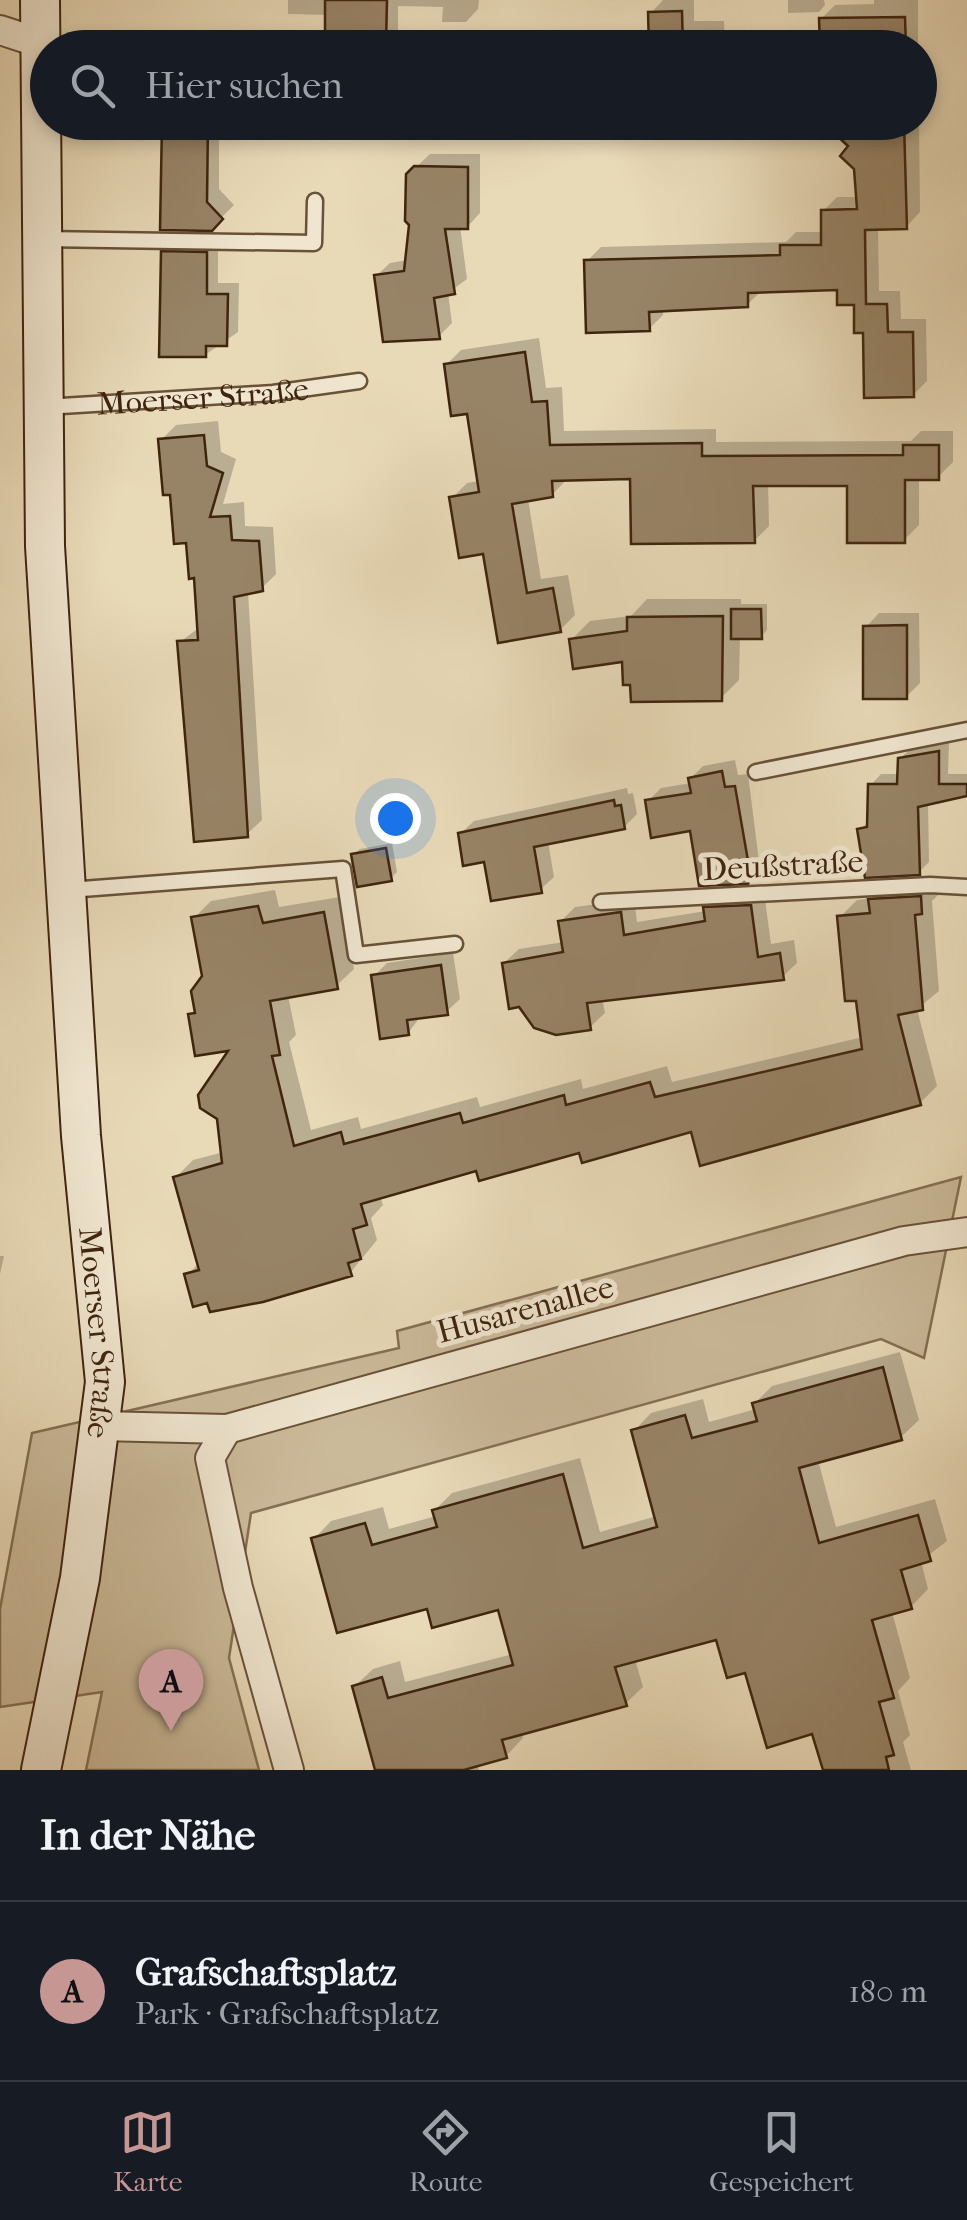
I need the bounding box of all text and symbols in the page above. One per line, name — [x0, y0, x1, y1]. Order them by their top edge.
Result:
search box — [30, 30, 937, 140]
icon: search — [65, 58, 120, 113]
text: Hier suchen — [145, 63, 343, 108]
street label: Moerser Straße — [96, 370, 311, 423]
your location — [370, 793, 421, 844]
street label: Deußstraße — [702, 843, 864, 888]
street label: Moerser Straße — [71, 1226, 123, 1441]
street label: Husarenallee — [433, 1268, 618, 1351]
pin: A — [138, 1648, 204, 1731]
text: In der Nähe — [40, 1811, 255, 1860]
text: Grafschaftsplatz — [135, 1950, 397, 1995]
text: A — [62, 1973, 83, 2010]
text: 180 m — [848, 1973, 927, 2010]
text: Park · Grafschaftsplatz — [135, 1995, 439, 2032]
tab: Karte — [113, 2105, 183, 2198]
tab: Route — [409, 2105, 483, 2198]
tab: Gespeichert — [709, 2105, 854, 2198]

